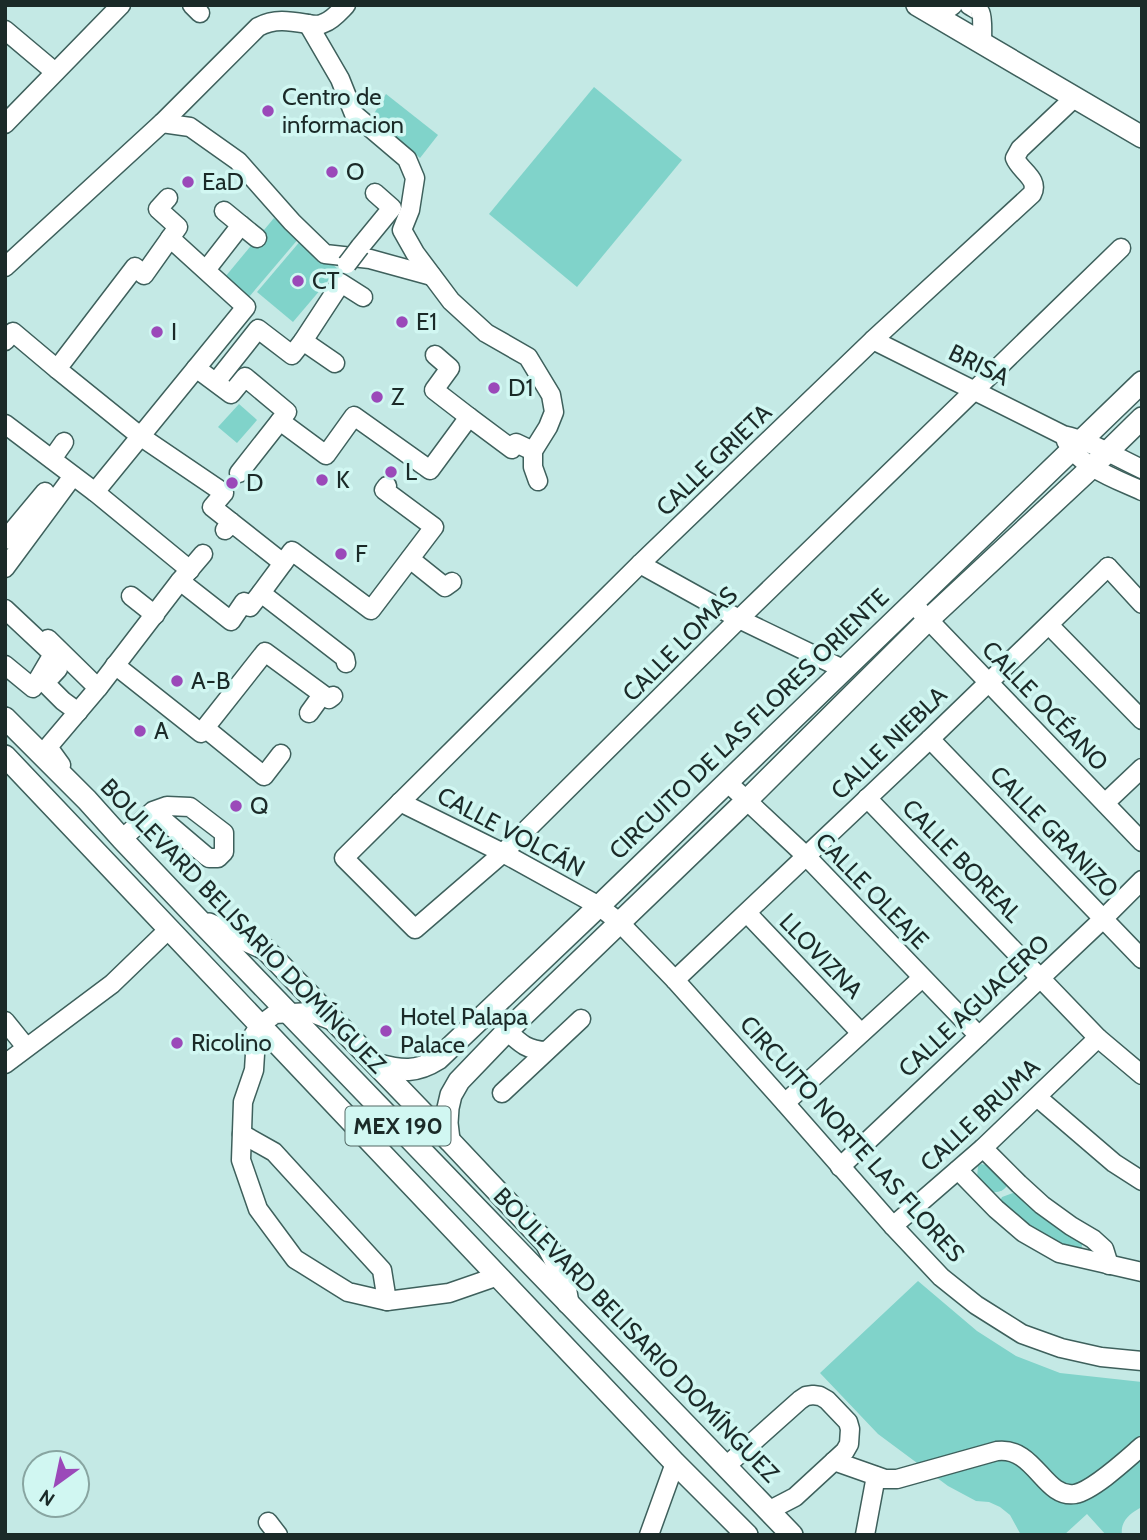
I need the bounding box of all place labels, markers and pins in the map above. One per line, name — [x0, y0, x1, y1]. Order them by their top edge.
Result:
place label: Centro de informacion — [282, 82, 404, 139]
marker: Centro de informacion — [260, 103, 276, 119]
place label: O — [346, 157, 364, 186]
marker: O — [324, 164, 340, 180]
place label: EaD — [202, 167, 244, 196]
marker: EaD — [180, 174, 196, 190]
place label: CT — [312, 266, 340, 295]
marker: CT — [290, 273, 306, 289]
place label: E1 — [416, 307, 437, 336]
marker: E1 — [394, 314, 410, 330]
place label: I — [171, 317, 177, 346]
marker: I — [149, 324, 165, 340]
place label: D1 — [508, 373, 533, 402]
marker: D1 — [486, 380, 502, 396]
place label: Z — [391, 382, 405, 411]
marker: Z — [369, 389, 385, 405]
place label: L — [405, 457, 417, 486]
marker: L — [383, 464, 399, 480]
place label: K — [336, 465, 350, 494]
place label: D — [246, 468, 263, 497]
marker: K — [314, 472, 330, 488]
marker: D — [224, 475, 240, 491]
place label: F — [355, 539, 368, 568]
marker: F — [333, 546, 349, 562]
place label: A-B — [191, 666, 230, 695]
marker: A-B — [169, 673, 185, 689]
place label: A — [154, 716, 169, 745]
marker: A — [132, 723, 148, 739]
place label: Q — [250, 791, 268, 820]
marker: Q — [228, 798, 244, 814]
place label: Hotel Palapa Palace — [400, 1002, 528, 1059]
marker: Hotel Palapa Palace — [378, 1023, 394, 1039]
place label: Ricolino — [191, 1028, 272, 1057]
marker: Ricolino — [169, 1035, 185, 1051]

